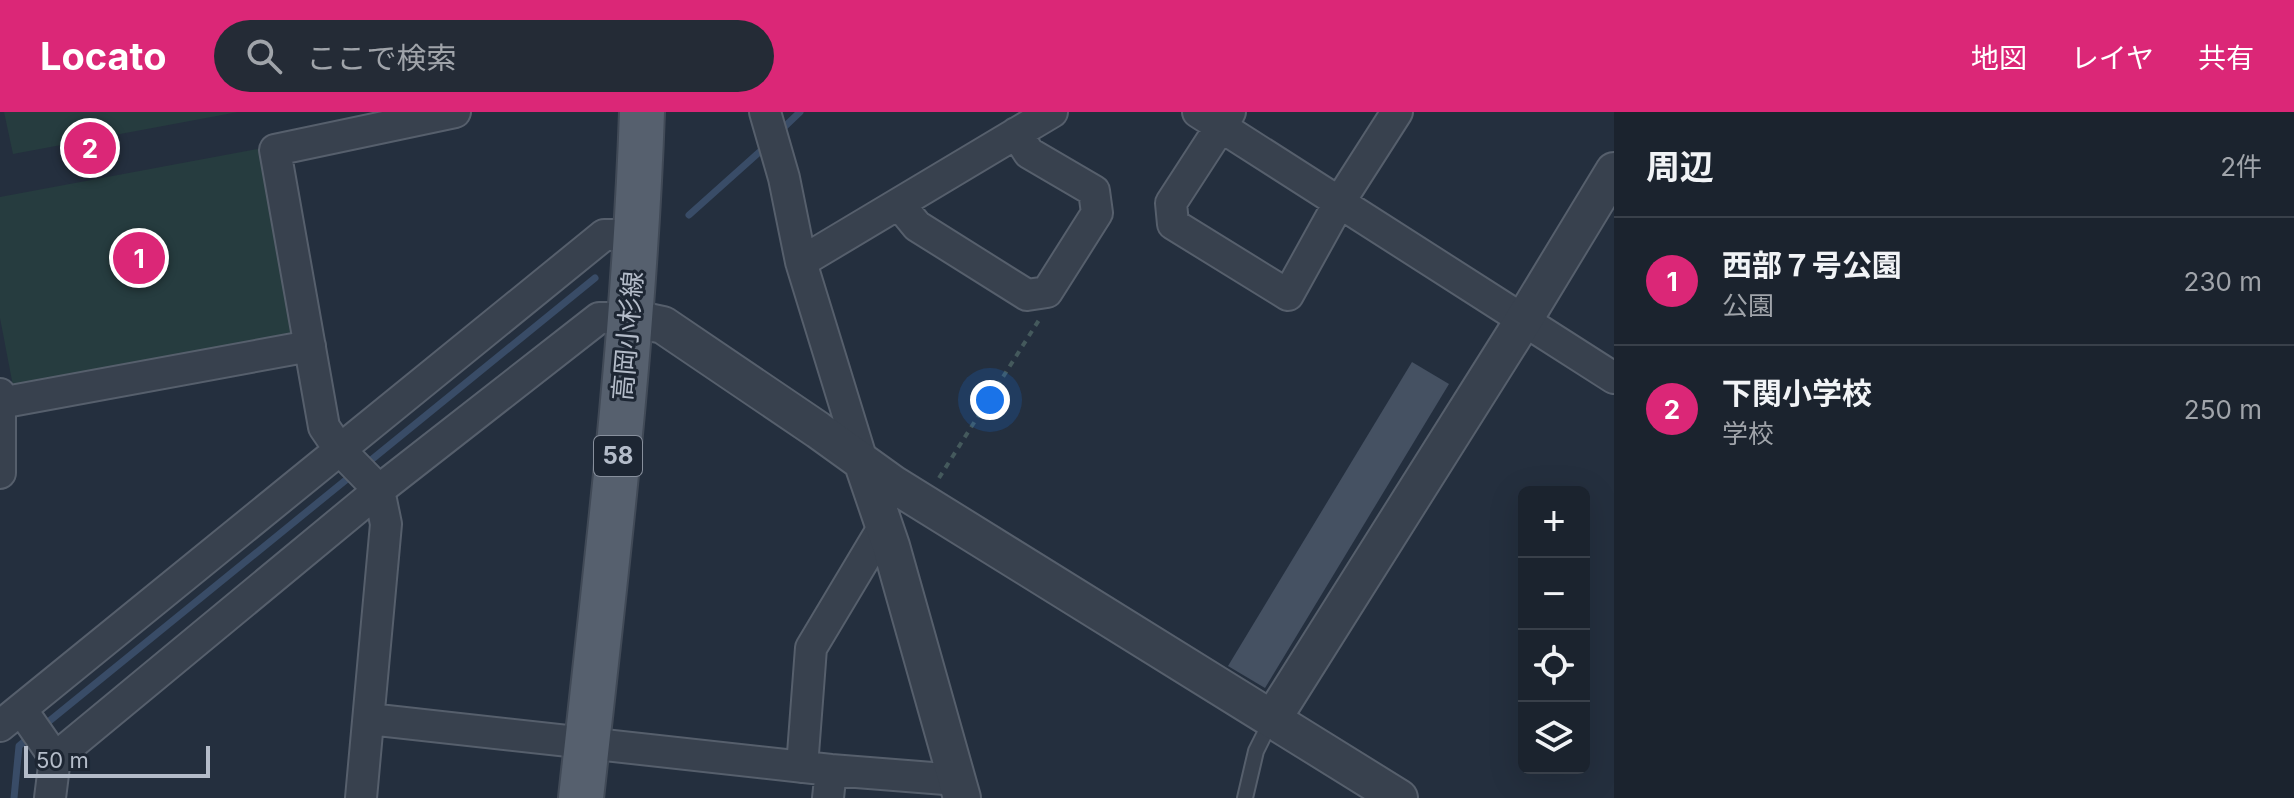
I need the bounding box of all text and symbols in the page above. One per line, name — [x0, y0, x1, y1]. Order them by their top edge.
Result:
search box — [214, 20, 774, 92]
text: Locato — [40, 33, 166, 79]
icon: search — [242, 34, 286, 78]
text: ここで検索 — [306, 40, 456, 76]
text: 地図 — [1971, 41, 2027, 75]
text: レイヤ — [2071, 41, 2154, 75]
text: 共有 — [2198, 41, 2254, 75]
pin: 2 — [64, 118, 116, 178]
text: 周辺 — [1646, 146, 1714, 187]
text: 2件 — [2220, 151, 2262, 182]
pin: 1 — [113, 228, 165, 288]
text: 西部７号公園 — [1722, 247, 1902, 283]
text: 1 — [1666, 266, 1678, 297]
text: 230 m — [2184, 266, 2262, 297]
street label: 高岡小杉線 — [606, 270, 649, 402]
text: 公園 — [1722, 290, 1774, 321]
text: 下関小学校 — [1722, 375, 1872, 411]
your location — [970, 380, 1010, 420]
text: 2 — [1664, 394, 1680, 425]
text: 250 m — [2184, 394, 2262, 425]
text: 学校 — [1722, 418, 1774, 449]
road number: 58 — [594, 436, 642, 476]
map controls — [1518, 486, 1590, 774]
button: + — [1518, 486, 1590, 558]
button: − — [1518, 558, 1590, 630]
button: locate — [1518, 630, 1590, 702]
button: layers — [1518, 702, 1590, 774]
scale bar — [24, 742, 210, 778]
text: 50 m — [36, 747, 89, 773]

